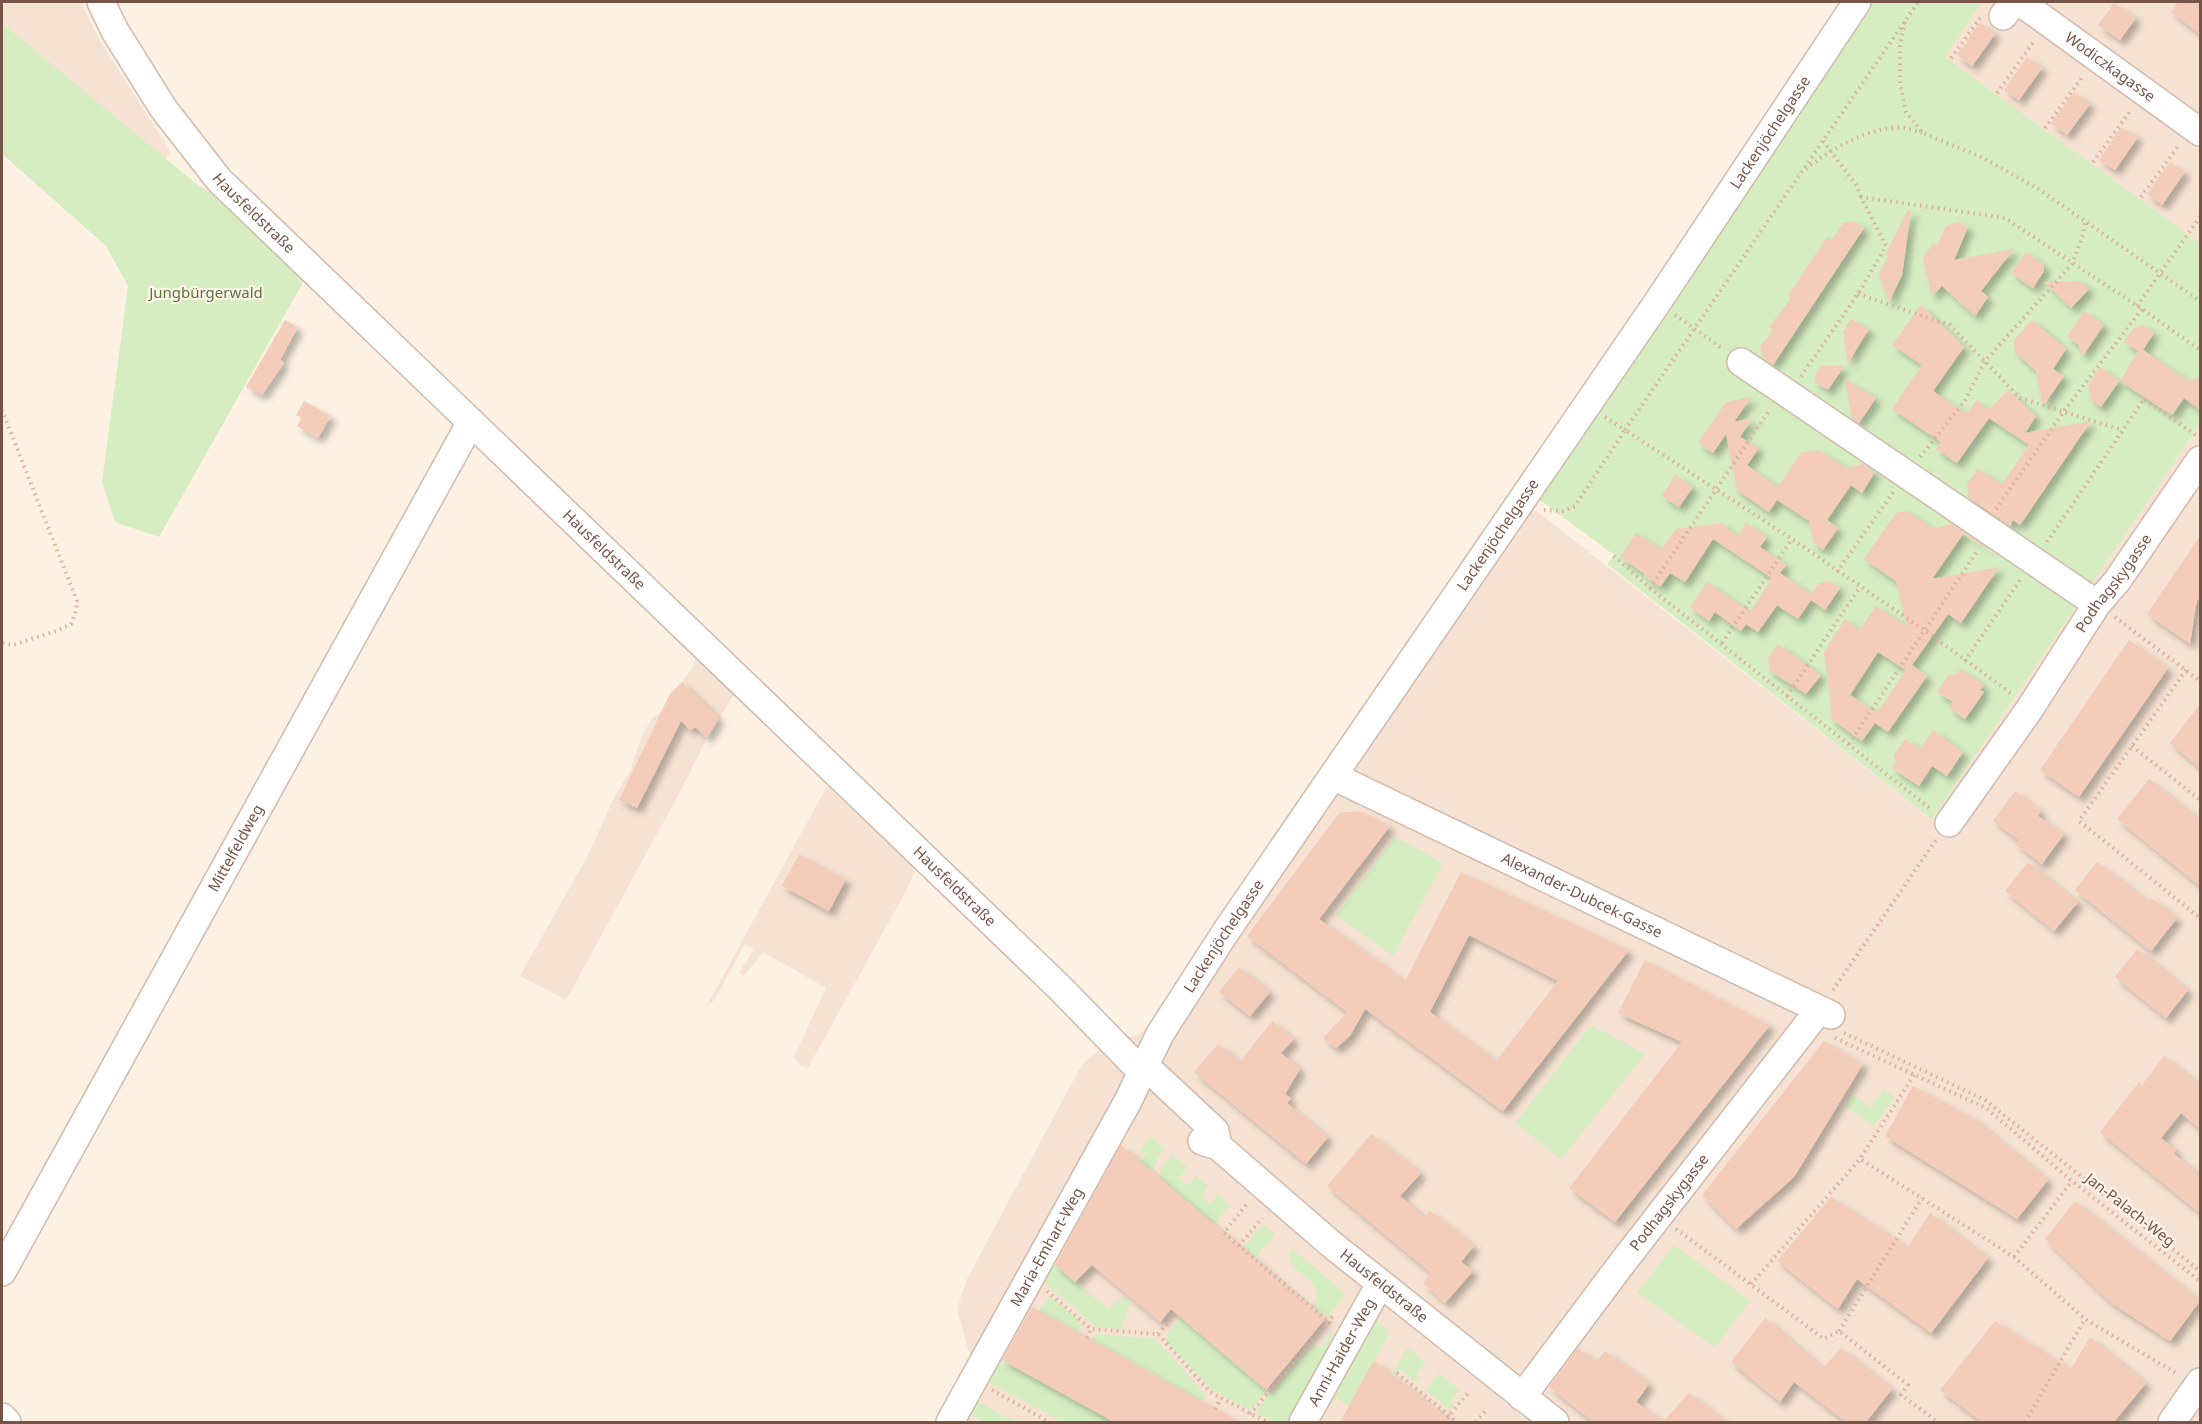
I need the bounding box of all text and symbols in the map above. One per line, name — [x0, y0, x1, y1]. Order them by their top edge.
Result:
street label: Wodiczkagasse — [2061, 27, 2160, 106]
street label: Lackenjöchelgasse — [1725, 72, 1814, 192]
street label: Hausfeldstraße — [208, 169, 300, 257]
park label: Jungbürgerwald — [147, 282, 263, 302]
street label: Lackenjöchelgasse — [1452, 475, 1543, 594]
street label: Hausfeldstraße — [559, 505, 650, 594]
street label: Podhagskygasse — [2070, 529, 2156, 636]
street label: Mittelfeldweg — [203, 800, 267, 895]
street label: Hausfeldstraße — [909, 841, 1001, 930]
street label: Alexander-Dubcek-Gasse — [1498, 847, 1666, 942]
street label: Lackenjöchelgasse — [1178, 875, 1268, 996]
street label: Podhagskygasse — [1624, 1149, 1713, 1254]
street label: Jan-Palach-Weg — [2080, 1167, 2180, 1251]
street label: Maria-Emhart-Weg — [1005, 1183, 1087, 1310]
street label: Hausfeldstraße — [1336, 1244, 1433, 1327]
street label: Anni-Haider-Weg — [1303, 1294, 1379, 1409]

